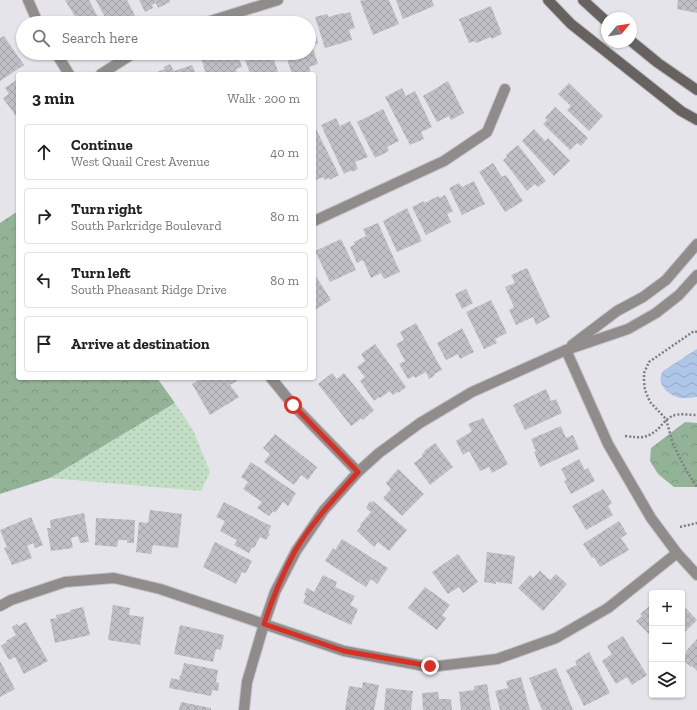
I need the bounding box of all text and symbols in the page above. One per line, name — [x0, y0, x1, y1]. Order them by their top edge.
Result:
north arrow — [601, 12, 637, 48]
search box — [16, 16, 316, 60]
icon: search — [30, 27, 52, 49]
text: Search here — [62, 29, 138, 47]
text: 3 min — [32, 88, 74, 108]
text: Walk · 200 m — [227, 91, 300, 106]
text: Continue — [71, 136, 133, 154]
icon: ahead — [33, 141, 55, 163]
text: 40 m — [270, 145, 299, 160]
text: West Quail Crest Avenue — [71, 154, 210, 169]
text: Turn right — [71, 200, 142, 218]
icon: right — [33, 205, 55, 227]
text: 80 m — [270, 209, 299, 224]
text: South Parkridge Boulevard — [71, 218, 222, 233]
text: Turn left — [71, 264, 131, 282]
icon: left — [33, 269, 55, 291]
text: 80 m — [270, 273, 299, 288]
text: South Pheasant Ridge Drive — [71, 282, 227, 297]
icon: arrive — [33, 333, 55, 355]
text: Arrive at destination — [71, 335, 210, 353]
route start — [284, 396, 302, 414]
map controls — [649, 590, 685, 698]
button: + — [649, 590, 685, 626]
button: − — [649, 626, 685, 662]
route end — [421, 657, 439, 675]
button: layers — [649, 662, 685, 698]

